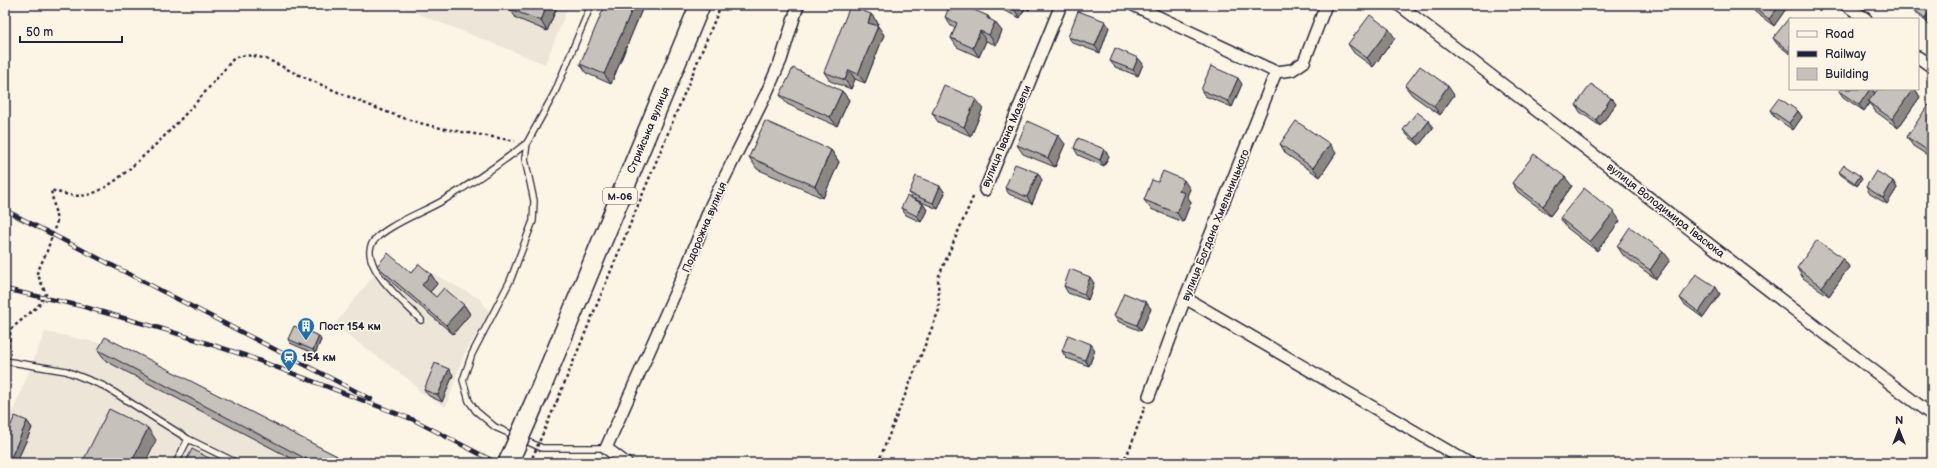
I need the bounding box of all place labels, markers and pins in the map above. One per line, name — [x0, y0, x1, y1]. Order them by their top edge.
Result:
building icon: Пост 154 км — [296, 316, 316, 341]
place label: Пост 154 км — [319, 320, 381, 333]
station icon: 154 км — [279, 347, 299, 372]
place label: 154 км — [302, 351, 336, 364]

